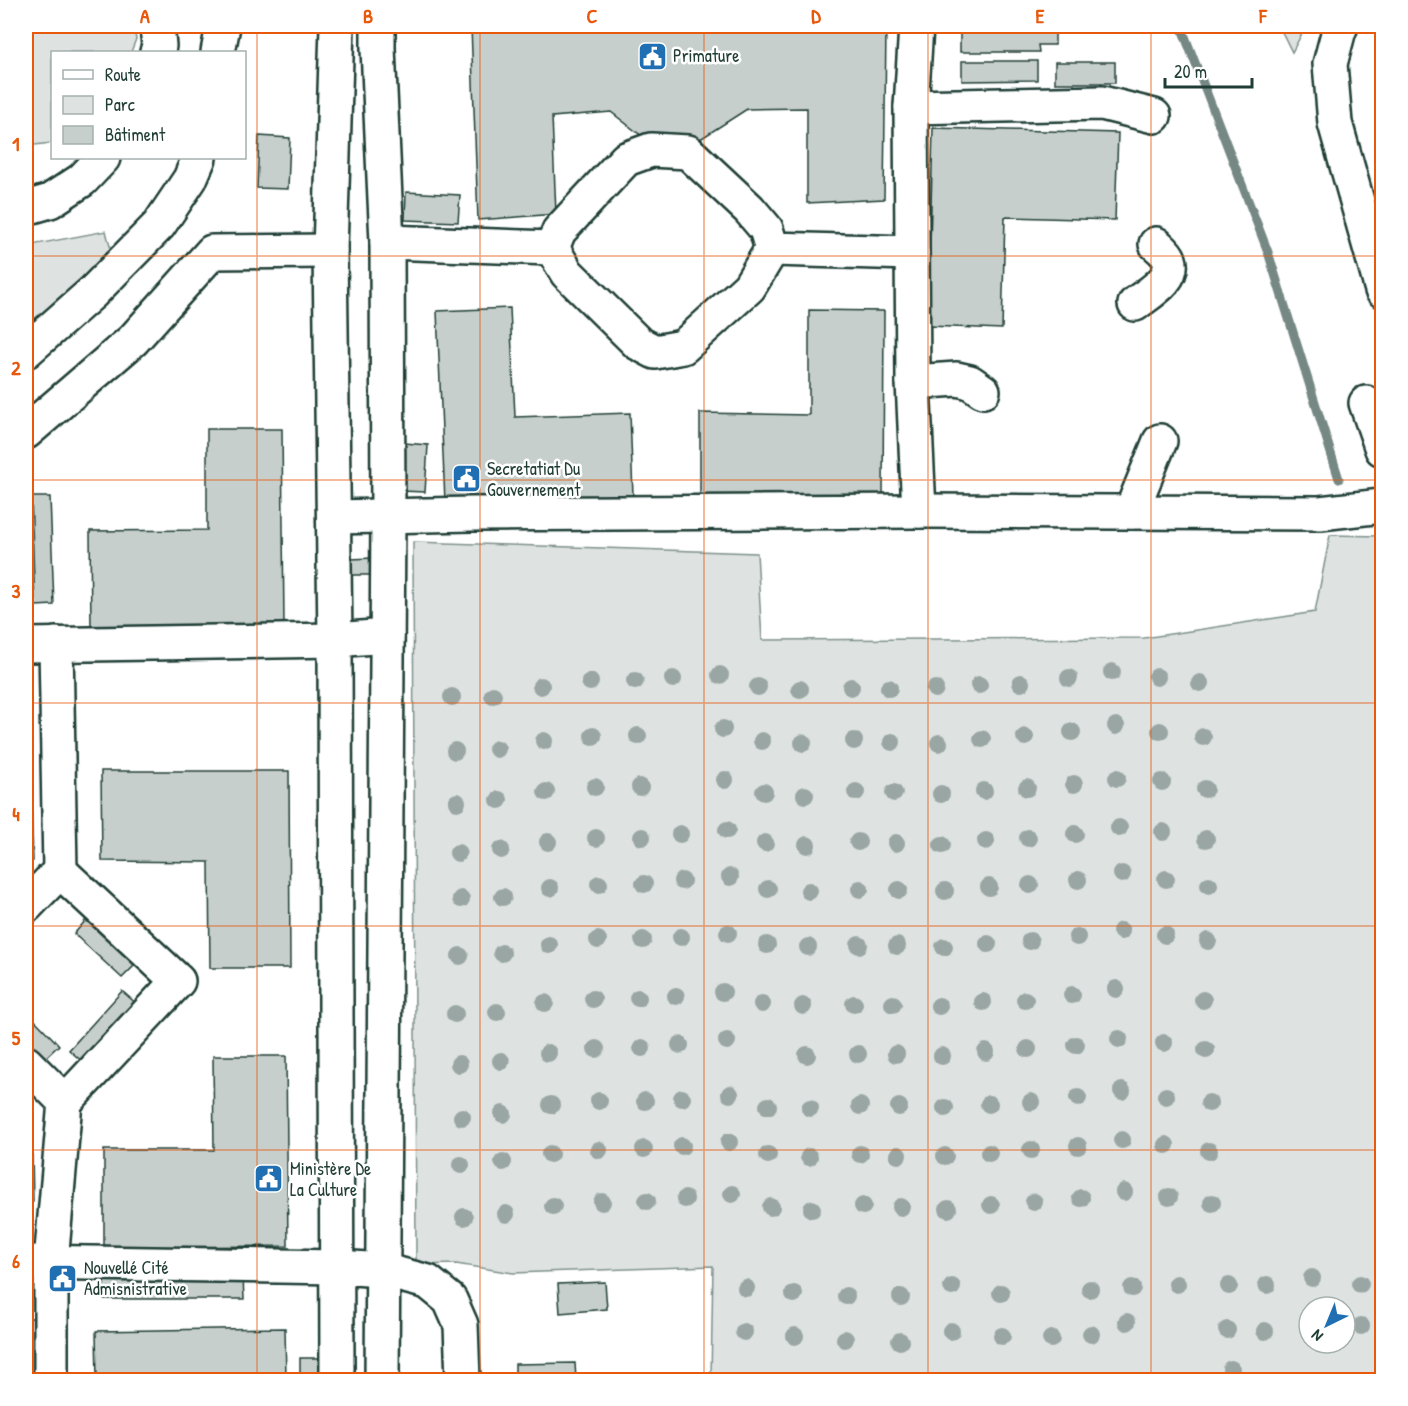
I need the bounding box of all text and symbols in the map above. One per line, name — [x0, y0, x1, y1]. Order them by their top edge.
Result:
text: A — [140, 2, 150, 29]
text: B — [363, 2, 373, 29]
text: C — [587, 2, 598, 29]
text: D — [811, 2, 821, 29]
text: E — [1036, 2, 1045, 29]
text: F — [1258, 2, 1268, 29]
public building icon: Primature — [636, 40, 668, 72]
place label: Primature — [673, 43, 739, 68]
legend — [51, 51, 246, 159]
scale bar — [1165, 51, 1252, 89]
text: 20 m — [1174, 59, 1207, 84]
text: Route — [105, 62, 141, 87]
text: Parc — [105, 92, 135, 117]
text: Bâtiment — [105, 122, 166, 147]
text: 1 — [12, 130, 20, 157]
text: 2 — [11, 354, 21, 381]
place label: Secretatiat Du Gouvernement — [487, 456, 581, 502]
public building icon: Secretatiat Du Gouvernement — [450, 463, 482, 495]
text: 3 — [12, 577, 21, 604]
text: 4 — [12, 800, 20, 827]
text: 5 — [12, 1024, 21, 1051]
place label: Ministère De La Culture — [290, 1156, 371, 1202]
public building icon: Ministère De La Culture — [253, 1163, 285, 1195]
text: 6 — [12, 1247, 20, 1274]
place label: Nouvellé Cité Admisnistrative — [84, 1255, 187, 1301]
public building icon: Nouvellé Cité Admisnistrative — [47, 1262, 79, 1294]
north arrow — [1297, 1295, 1357, 1355]
text: N — [1306, 1325, 1327, 1347]

